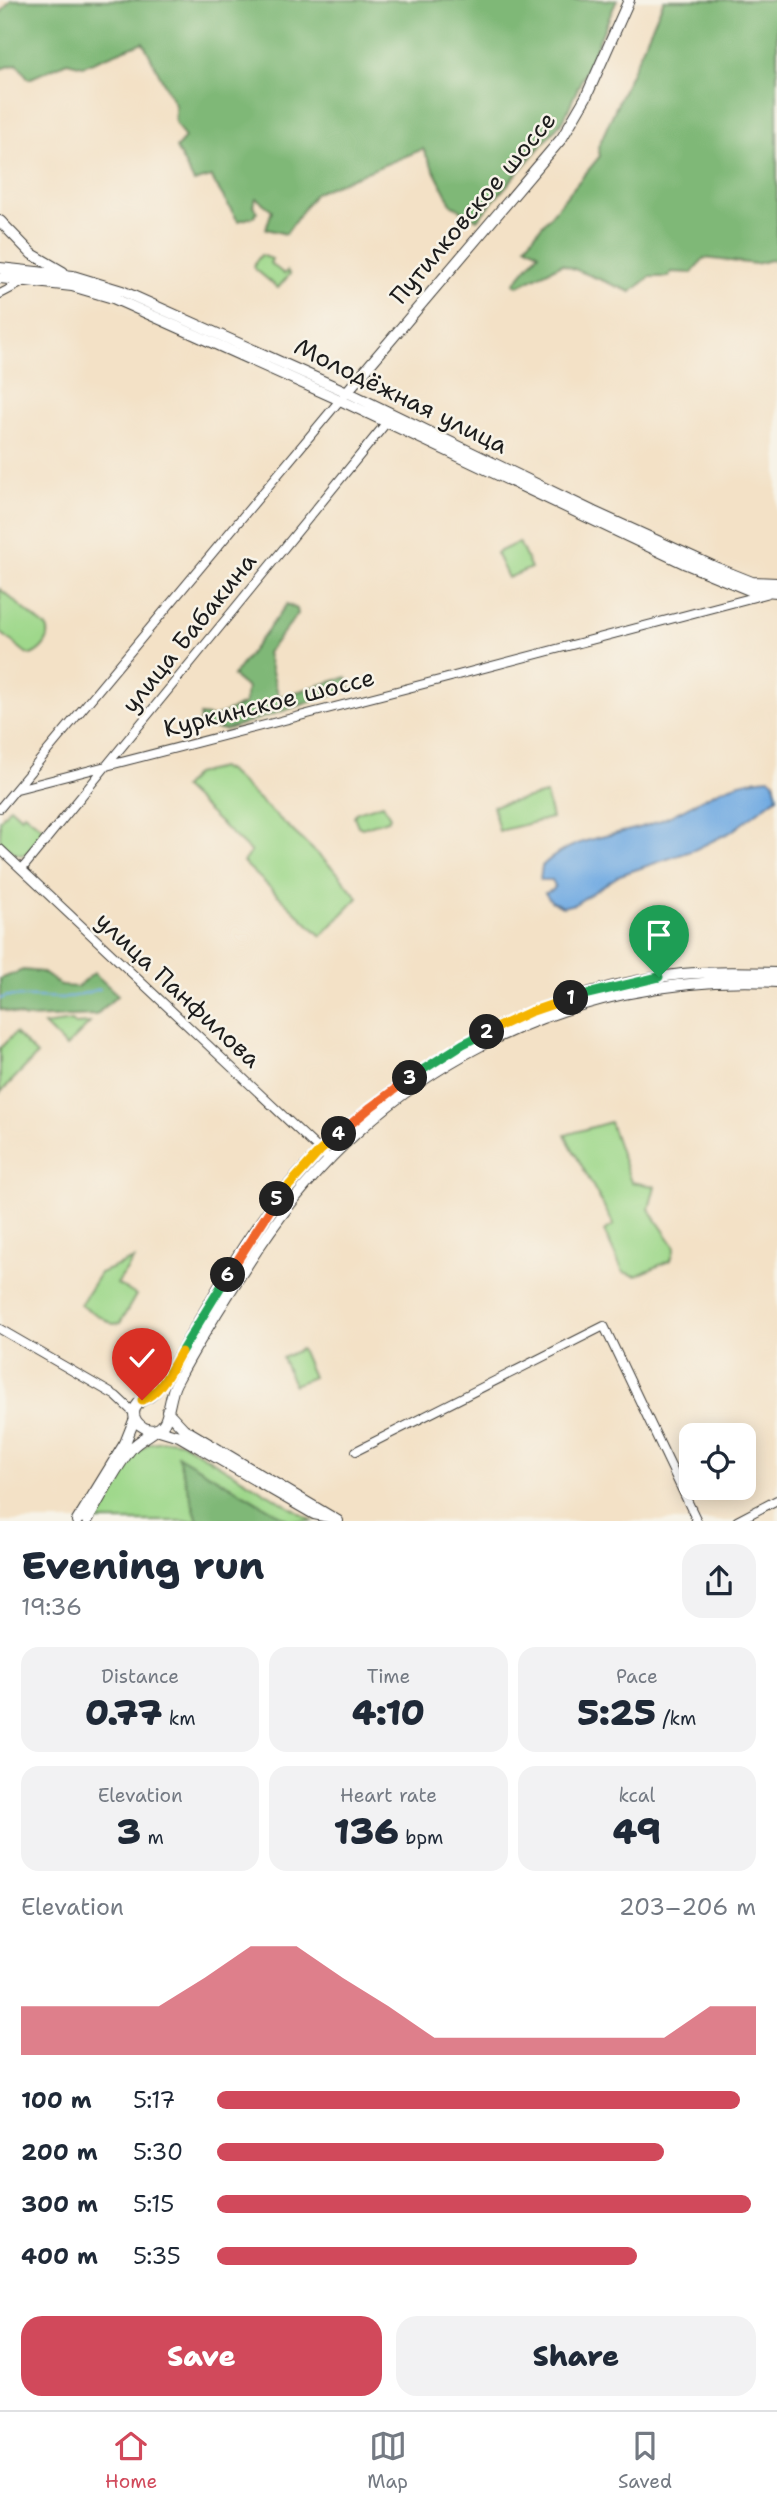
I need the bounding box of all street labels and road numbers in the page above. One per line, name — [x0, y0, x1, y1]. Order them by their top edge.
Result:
street label: Путилковское шоссе — [383, 105, 563, 311]
street label: Молодёжная улица — [289, 330, 513, 462]
street label: улица Бабакина — [114, 546, 264, 720]
street label: Куркинское шоссе — [160, 661, 378, 745]
street label: улица Панфилова — [88, 905, 268, 1075]

